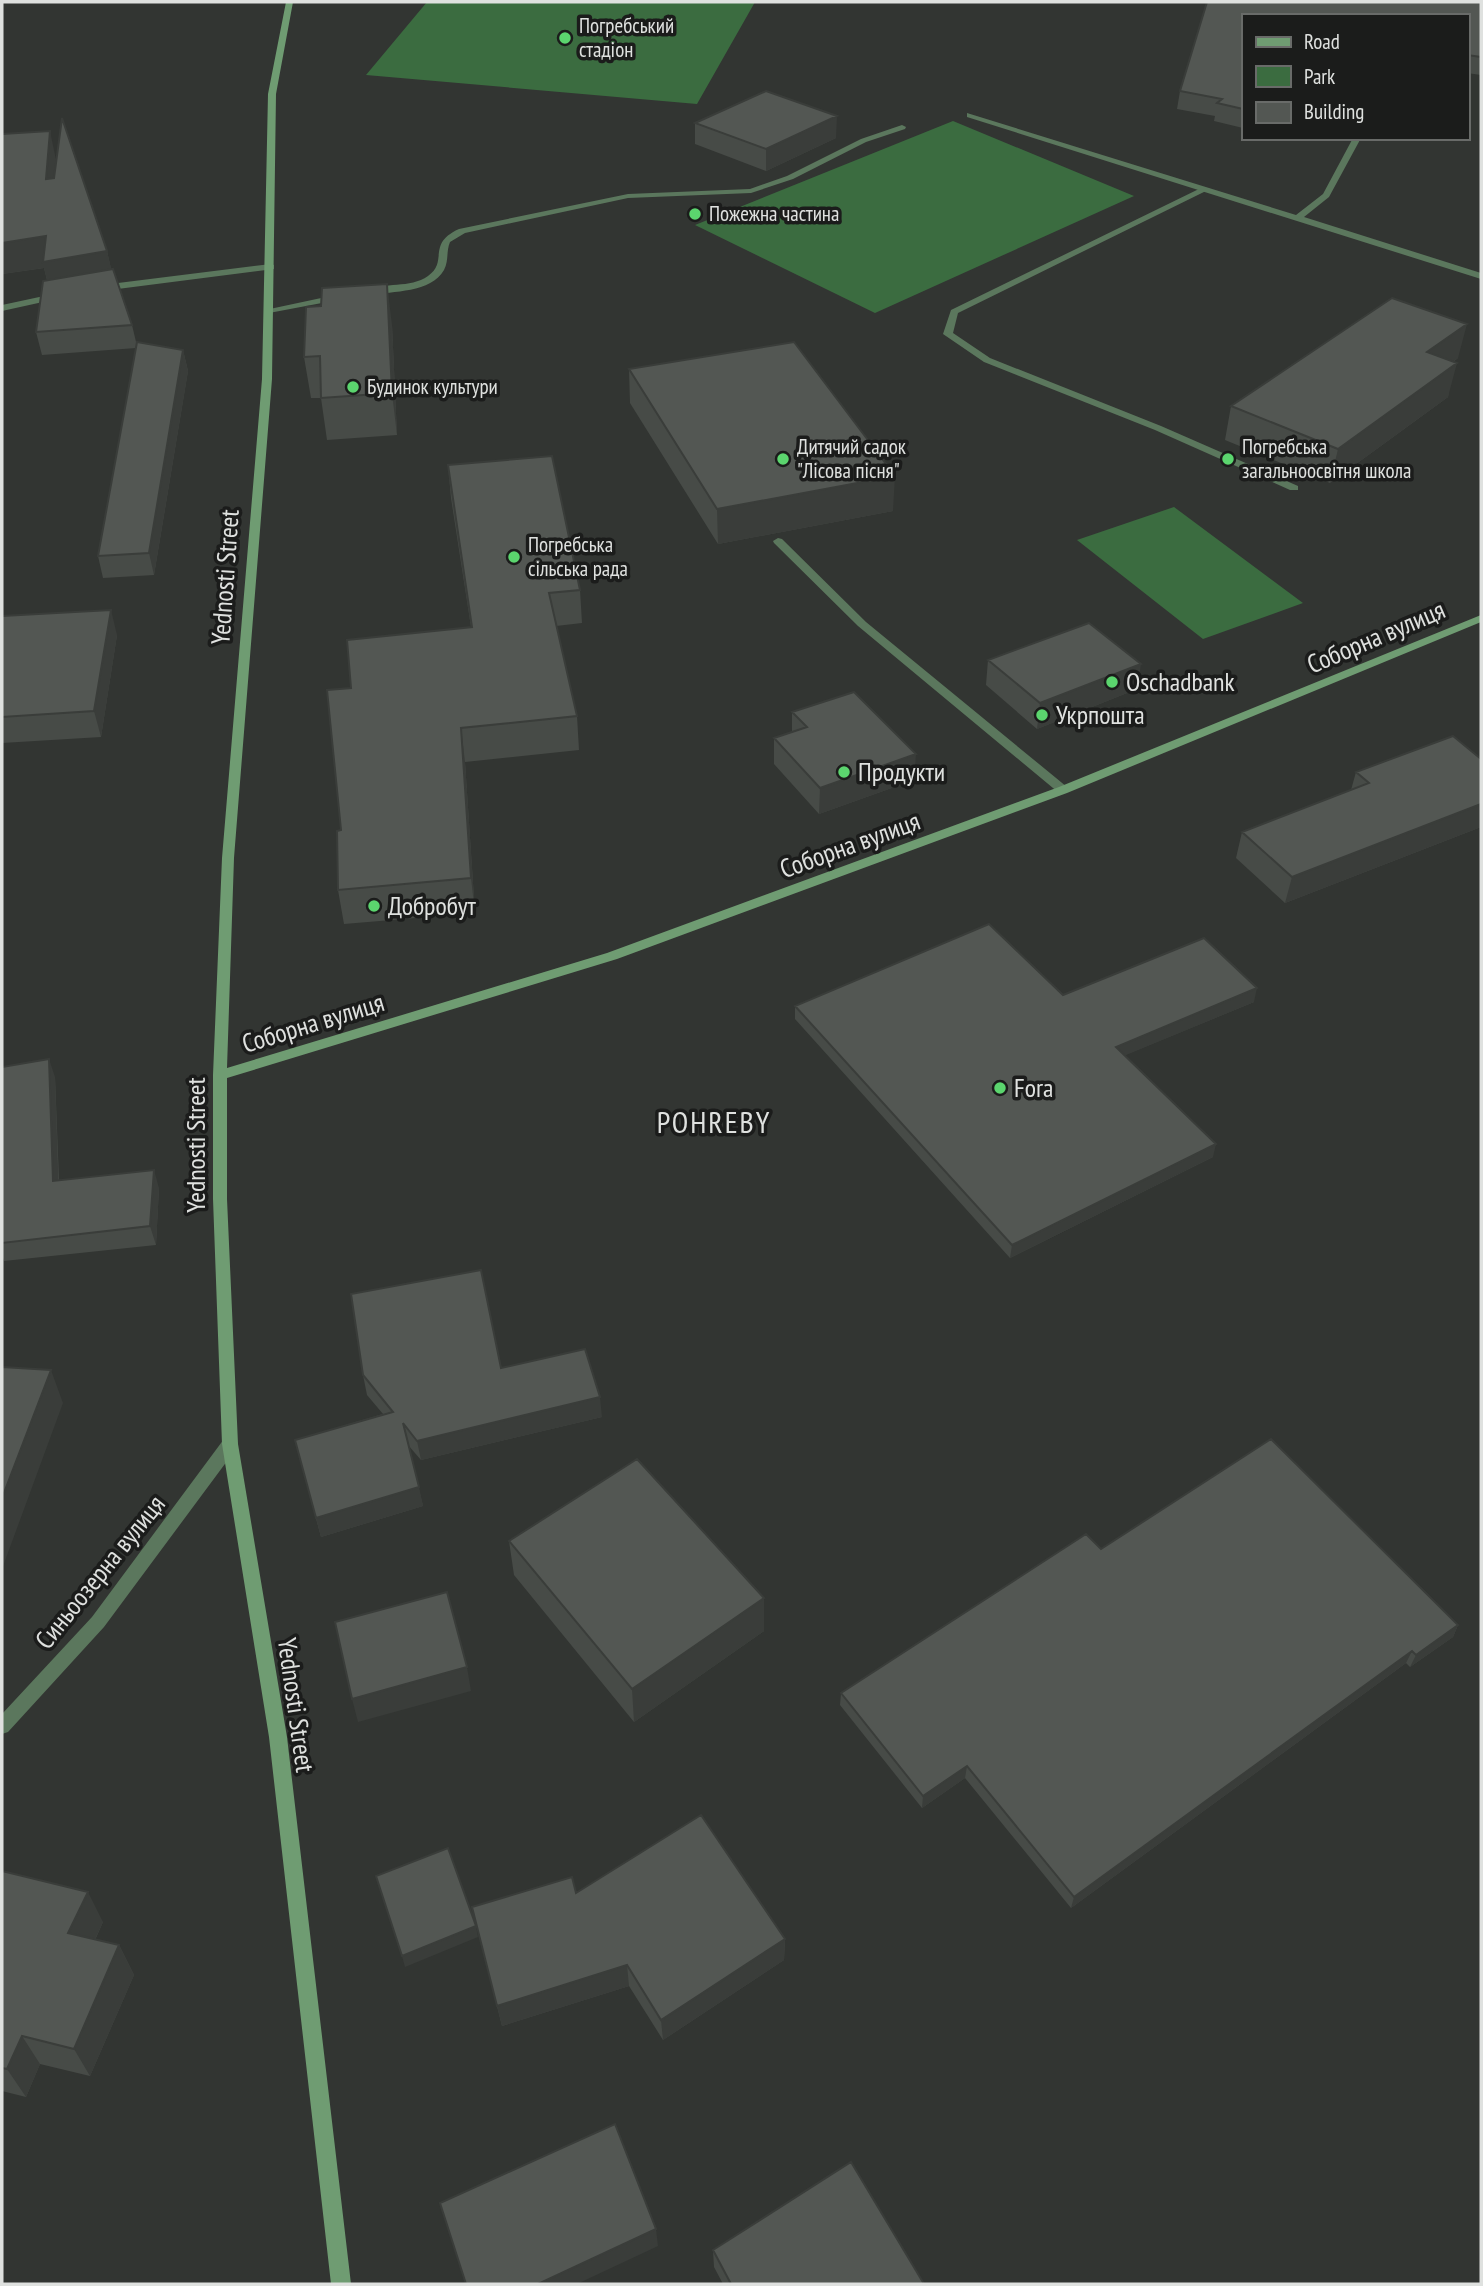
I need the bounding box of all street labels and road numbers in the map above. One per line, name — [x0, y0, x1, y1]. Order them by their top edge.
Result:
street label: Yednosti Street — [203, 508, 246, 646]
street label: Соборна вулиця — [1302, 593, 1450, 680]
street label: Соборна вулиця — [775, 804, 924, 885]
street label: Соборна вулиця — [238, 985, 388, 1060]
street label: Yednosti Street — [179, 1077, 212, 1213]
street label: Синьоозерна вулиця — [27, 1488, 172, 1655]
street label: Yednosti Street — [271, 1636, 322, 1774]

